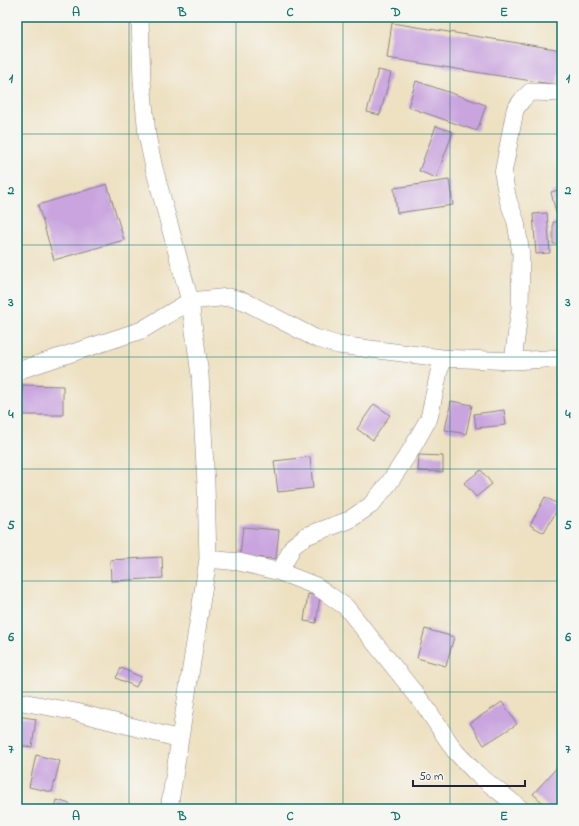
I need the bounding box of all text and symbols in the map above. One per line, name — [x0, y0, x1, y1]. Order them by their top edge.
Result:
text: A — [72, 3, 80, 22]
text: B — [177, 3, 187, 22]
text: C — [286, 3, 294, 22]
text: D — [390, 3, 401, 22]
text: E — [500, 3, 508, 22]
text: 1 — [9, 69, 14, 88]
text: 1 — [566, 69, 571, 88]
text: 2 — [7, 181, 15, 200]
text: 2 — [564, 181, 572, 200]
text: 3 — [7, 293, 14, 312]
text: 3 — [564, 293, 571, 312]
text: 4 — [7, 405, 14, 424]
text: 4 — [564, 405, 571, 424]
text: 5 — [7, 516, 15, 535]
text: 5 — [564, 516, 572, 535]
text: 6 — [7, 628, 14, 647]
text: 6 — [564, 628, 571, 647]
text: 7 — [8, 740, 14, 759]
text: 7 — [565, 740, 571, 759]
scale bar — [413, 762, 525, 788]
text: 50 m — [419, 768, 443, 786]
text: A — [72, 807, 80, 826]
text: B — [177, 807, 187, 826]
text: C — [286, 807, 294, 826]
text: D — [390, 807, 401, 826]
text: E — [500, 807, 508, 826]

